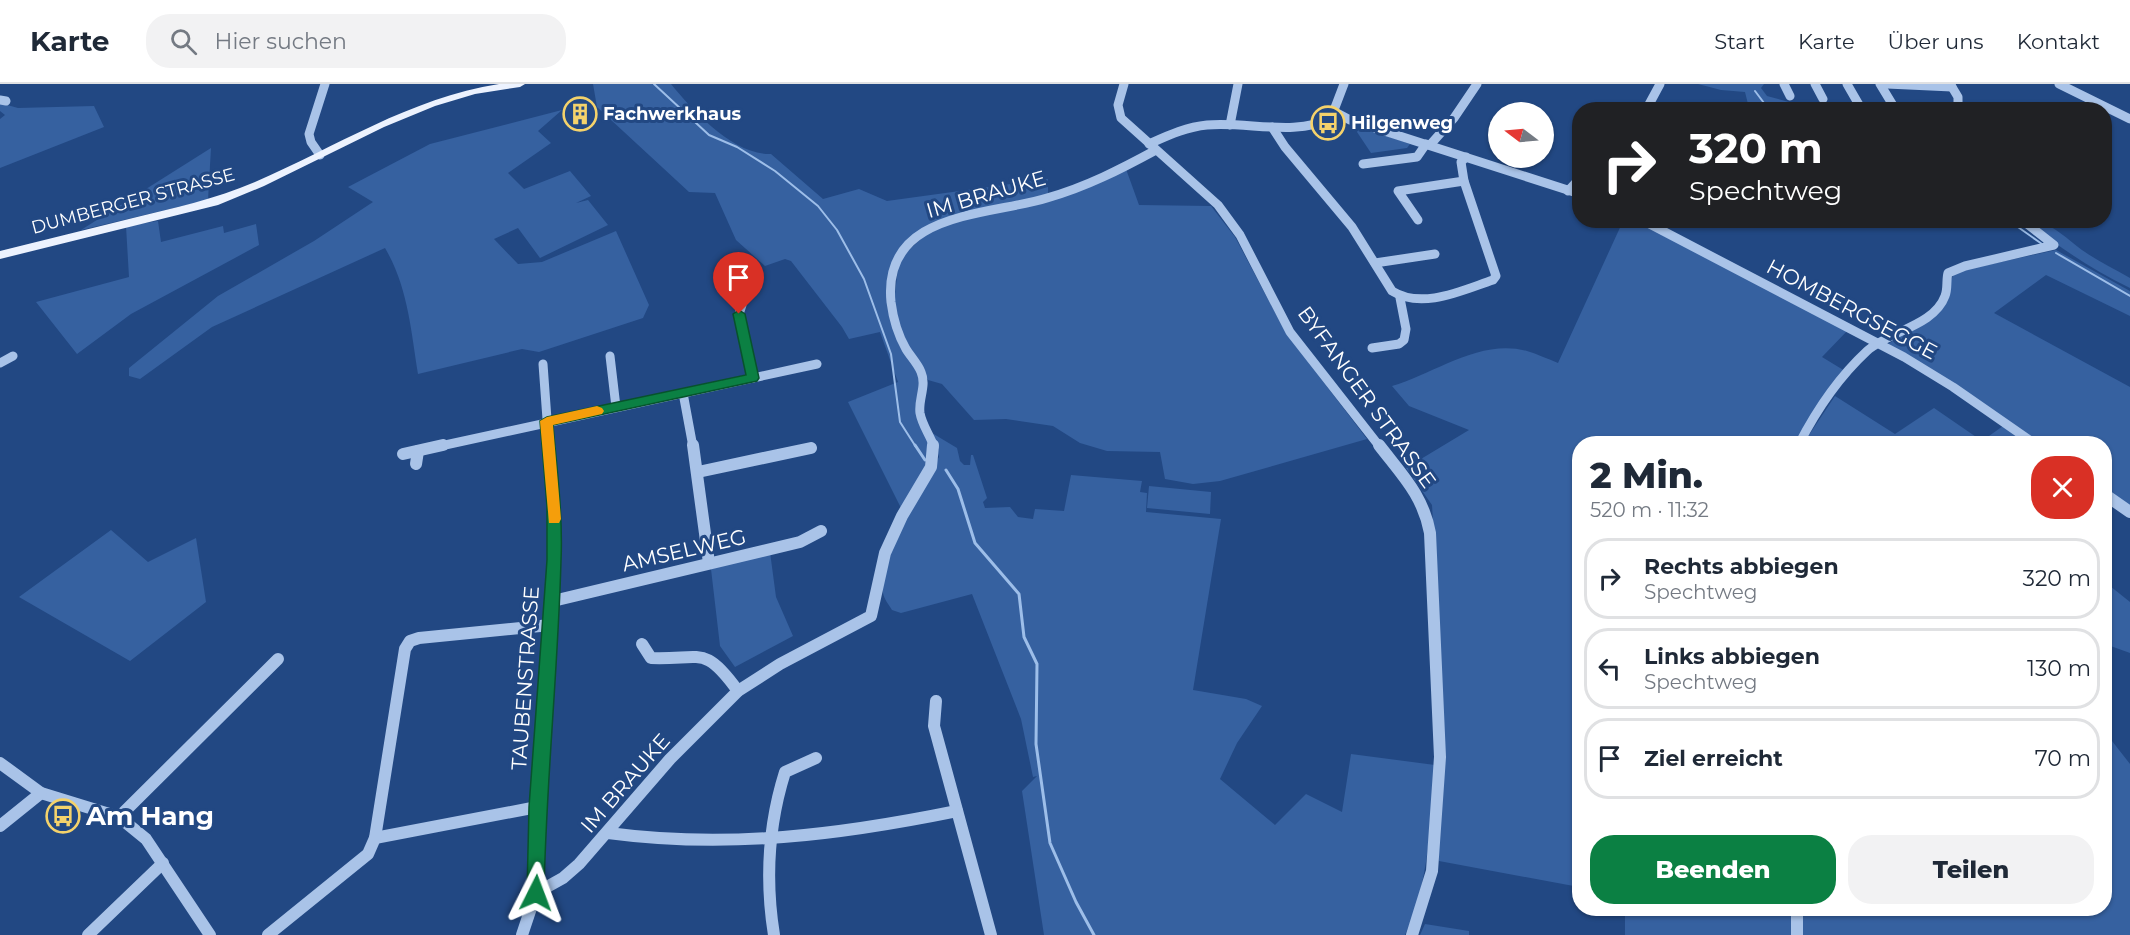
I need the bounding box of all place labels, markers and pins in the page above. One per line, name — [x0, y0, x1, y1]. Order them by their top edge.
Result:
building icon: Fachwerkhaus — [562, 96, 598, 132]
place label: Fachwerkhaus — [603, 103, 742, 125]
bus stop icon: Hilgenweg — [1310, 105, 1346, 141]
place label: Hilgenweg — [1351, 112, 1453, 134]
pin — [713, 252, 764, 314]
bus stop icon: Am Hang — [45, 798, 81, 834]
place label: Am Hang — [85, 800, 214, 832]

